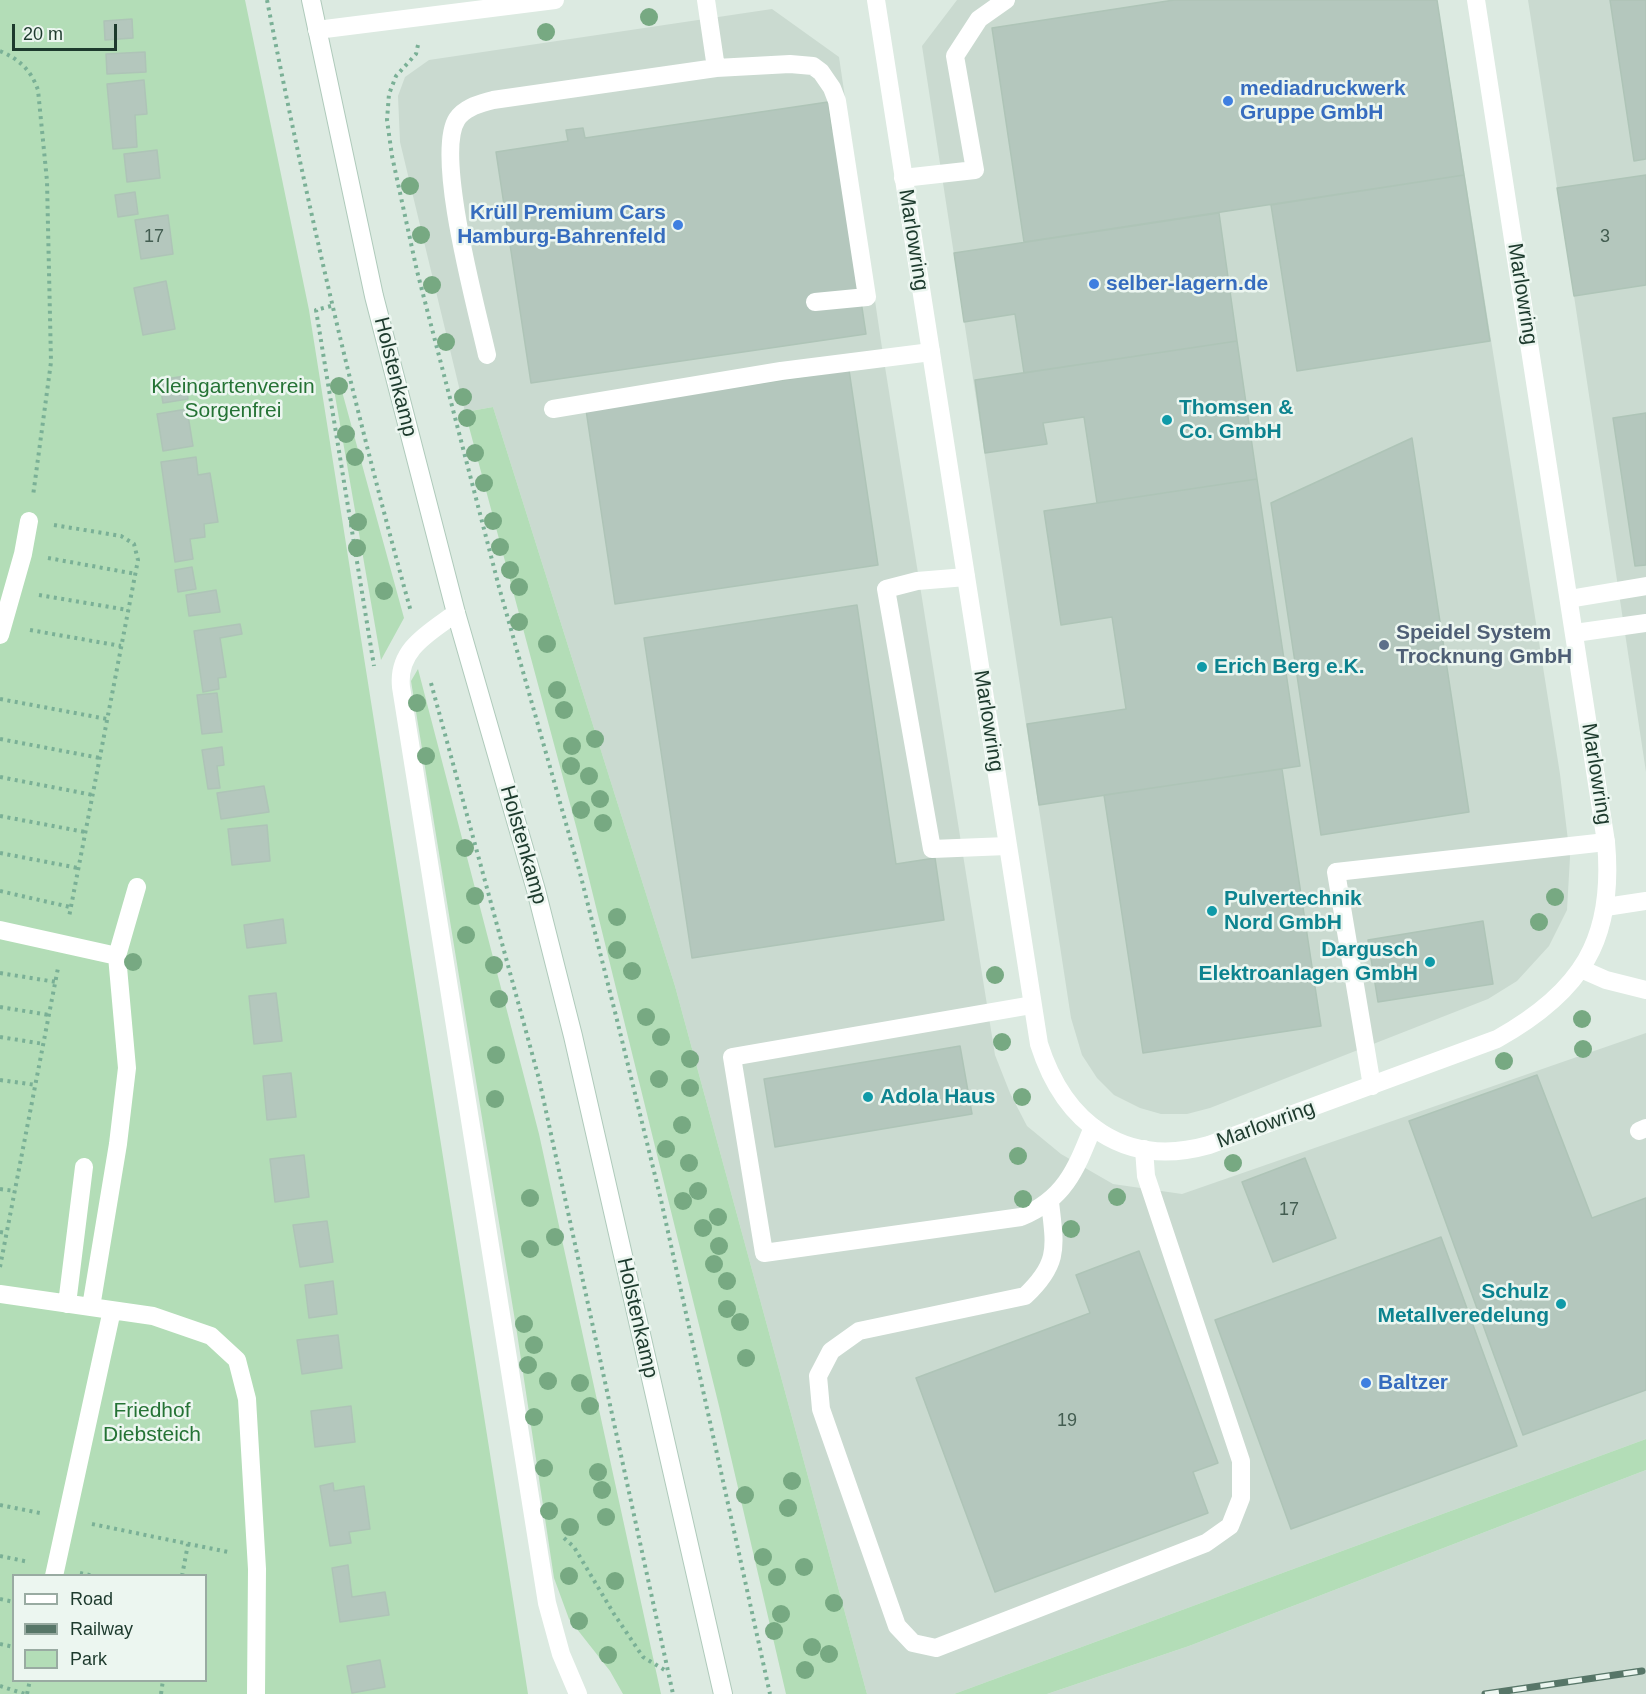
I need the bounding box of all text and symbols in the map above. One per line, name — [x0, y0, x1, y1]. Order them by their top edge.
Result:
scale bar — [15, 12, 120, 50]
text: 20 m — [23, 24, 63, 44]
place label: mediadruckwerk Gruppe GmbH — [1240, 76, 1406, 126]
marker: mediadruckwerk Gruppe GmbH — [1221, 94, 1235, 108]
street label: Marlowring — [893, 187, 933, 293]
place label: Krüll Premium Cars Hamburg-Bahrenfeld — [457, 200, 666, 250]
marker: Krüll Premium Cars Hamburg-Bahrenfeld — [671, 218, 685, 232]
house number: 17 — [144, 226, 164, 248]
house number: 3 — [1600, 226, 1610, 248]
street label: Marlowring — [1502, 241, 1542, 347]
place label: selber-lagern.de — [1106, 271, 1268, 297]
marker: selber-lagern.de — [1087, 277, 1101, 291]
street label: Holstenkamp — [368, 314, 422, 440]
park label: Kleingartenverein Sorgenfrei — [151, 374, 315, 424]
place label: Thomsen & Co. GmbH — [1179, 395, 1293, 445]
marker: Thomsen & Co. GmbH — [1160, 413, 1174, 427]
place label: Speidel System Trocknung GmbH — [1396, 620, 1572, 670]
marker: Speidel System Trocknung GmbH — [1377, 638, 1391, 652]
place label: Erich Berg e.K. — [1214, 654, 1365, 680]
marker: Erich Berg e.K. — [1195, 660, 1209, 674]
street label: Marlowring — [968, 668, 1008, 774]
street label: Marlowring — [1576, 721, 1616, 827]
street label: Holstenkamp — [494, 783, 552, 907]
place label: Pulvertechnik Nord GmbH — [1224, 886, 1362, 936]
marker: Pulvertechnik Nord GmbH — [1205, 904, 1219, 918]
place label: Dargusch Elektroanlagen GmbH — [1199, 937, 1418, 987]
marker: Dargusch Elektroanlagen GmbH — [1423, 955, 1437, 969]
place label: Adola Haus — [880, 1084, 996, 1110]
marker: Adola Haus — [861, 1090, 875, 1104]
street label: Marlowring — [1213, 1096, 1319, 1154]
house number: 17 — [1279, 1199, 1299, 1221]
street label: Holstenkamp — [611, 1255, 663, 1381]
place label: Schulz Metallveredelung — [1377, 1279, 1549, 1329]
marker: Schulz Metallveredelung — [1554, 1297, 1568, 1311]
place label: Baltzer — [1378, 1370, 1448, 1396]
marker: Baltzer — [1359, 1376, 1373, 1390]
park label: Friedhof Diebsteich — [103, 1398, 201, 1448]
house number: 19 — [1057, 1410, 1077, 1432]
legend — [12, 1574, 207, 1682]
text: Road — [70, 1589, 113, 1609]
text: Railway — [70, 1619, 133, 1639]
text: Park — [70, 1649, 107, 1669]

